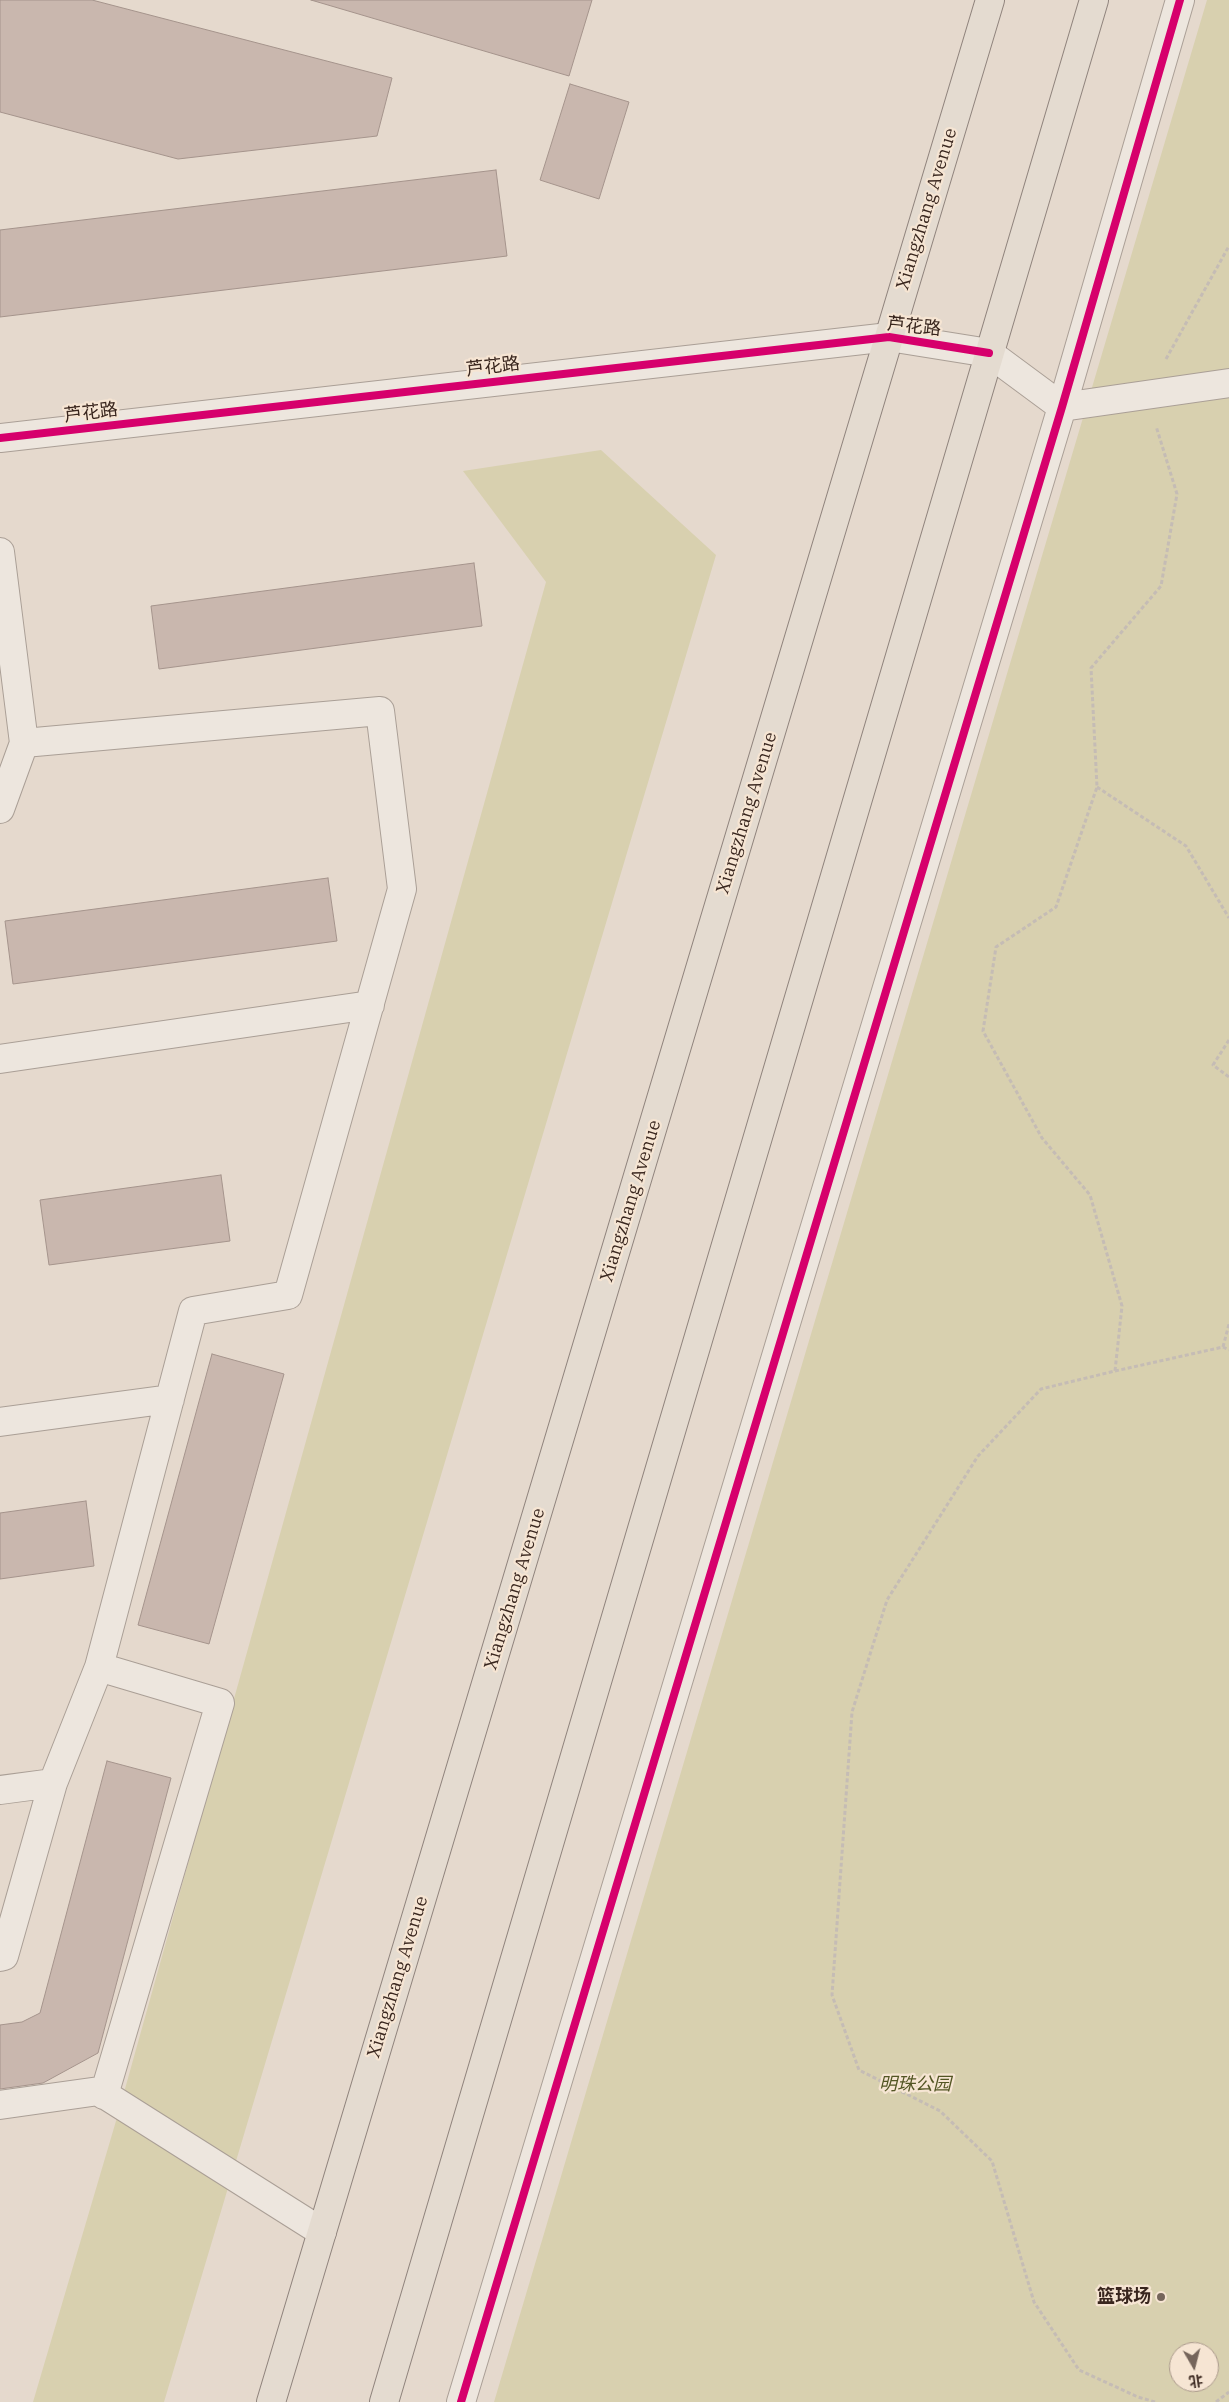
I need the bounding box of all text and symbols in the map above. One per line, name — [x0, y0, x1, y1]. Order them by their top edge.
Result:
street label: Xiangzhang Avenue — [892, 126, 962, 292]
street label: 芦花路 — [886, 313, 942, 341]
street label: 芦花路 — [465, 353, 521, 381]
street label: 芦花路 — [63, 399, 119, 427]
street label: Xiangzhang Avenue — [712, 730, 782, 896]
street label: Xiangzhang Avenue — [596, 1118, 666, 1284]
street label: Xiangzhang Avenue — [480, 1506, 550, 1672]
street label: Xiangzhang Avenue — [363, 1894, 433, 2060]
park label: 明珠公园 — [879, 2074, 951, 2096]
place label: 篮球场 — [1097, 2286, 1151, 2308]
marker: 篮球场 — [1155, 2291, 1167, 2303]
north arrow — [1169, 2342, 1219, 2392]
text: 北 — [1188, 2371, 1204, 2391]

